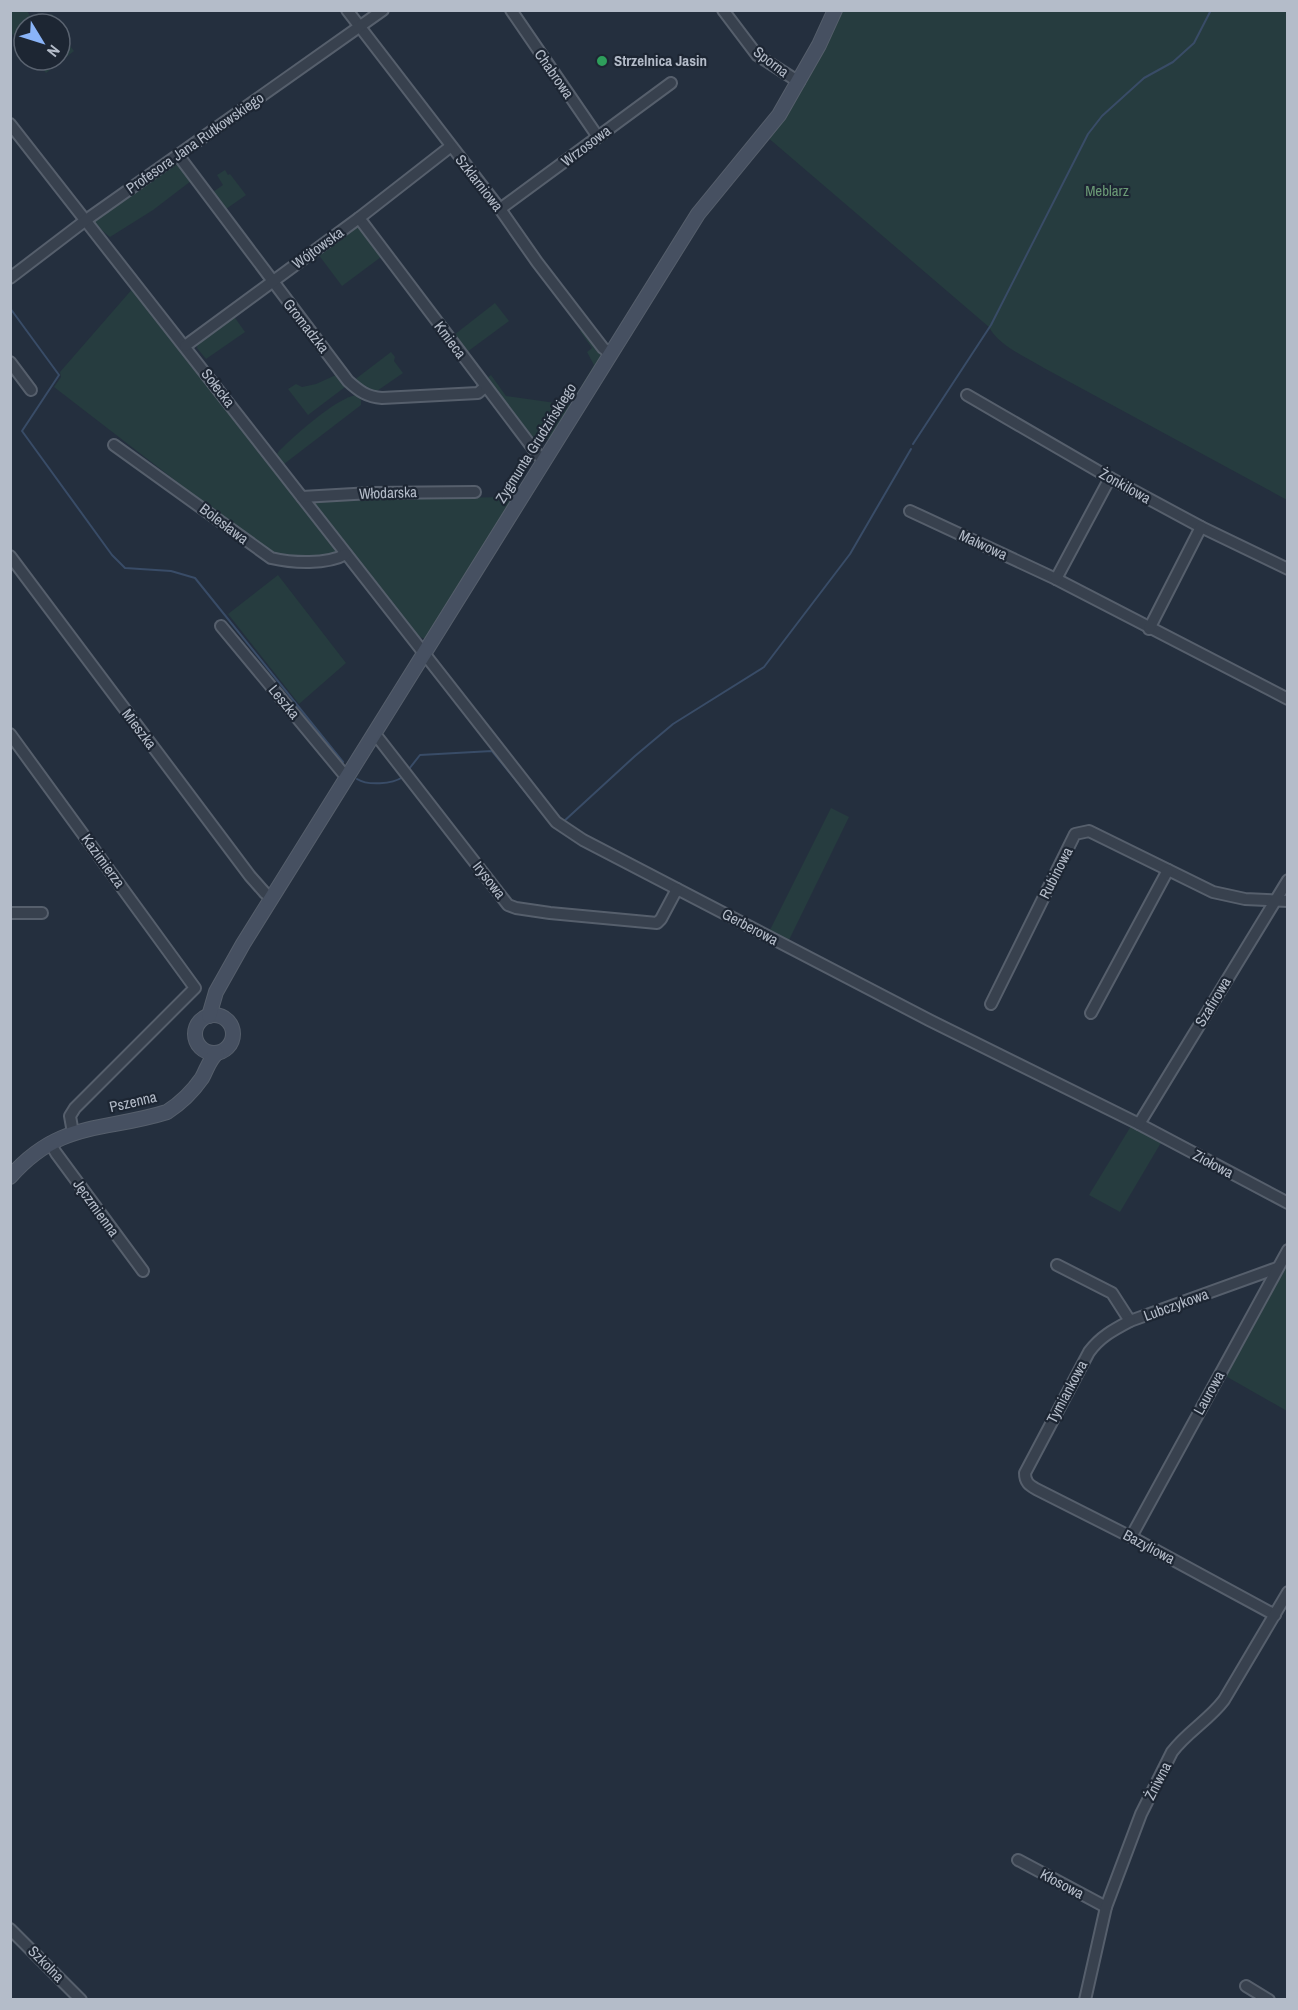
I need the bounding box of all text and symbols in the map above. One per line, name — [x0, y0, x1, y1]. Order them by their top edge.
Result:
north arrow — [12, 12, 72, 72]
text: N — [42, 41, 65, 62]
street label: Sporna — [749, 41, 794, 82]
street label: Chabrowa — [530, 45, 579, 103]
place label: Strzelnica Jasin — [614, 50, 707, 71]
marker: Strzelnica Jasin — [595, 54, 609, 68]
street label: Profesora Jana Rutkowskiego — [121, 87, 268, 198]
street label: Wrzosowa — [557, 120, 615, 171]
street label: Szklarniowa — [450, 150, 508, 216]
park label: Meblarz — [1085, 180, 1129, 201]
street label: Wójtowska — [288, 222, 348, 274]
street label: Gromadzka — [279, 294, 334, 357]
street label: Kmieca — [429, 317, 471, 363]
street label: Sołecka — [197, 364, 240, 412]
street label: Zygmunta Grudzińskiego — [490, 378, 581, 507]
street label: Żonkilowa — [1096, 463, 1155, 508]
street label: Włodarska — [359, 481, 418, 504]
street label: Bolesława — [196, 498, 253, 549]
street label: Malwowa — [956, 524, 1011, 565]
street label: Leszka — [264, 680, 305, 723]
street label: Mieszka — [117, 704, 162, 753]
street label: Kazimierza — [77, 829, 130, 892]
street label: Rubinowa — [1034, 843, 1078, 902]
street label: Irysowa — [468, 857, 511, 903]
street label: Gerberowa — [718, 903, 782, 950]
street label: Szafirowa — [1189, 973, 1236, 1031]
street label: Pszenna — [107, 1086, 159, 1117]
street label: Ziołowa — [1189, 1144, 1237, 1183]
street label: Jęczmienna — [68, 1175, 124, 1241]
street label: Lubczykowa — [1140, 1283, 1211, 1326]
street label: Tymiankowa — [1041, 1356, 1092, 1427]
street label: Laurowa — [1188, 1367, 1229, 1418]
street label: Bazyliowa — [1120, 1524, 1179, 1569]
street label: Żniwna — [1139, 1758, 1176, 1804]
street label: Kłosowa — [1037, 1863, 1088, 1904]
street label: Szkolna — [23, 1941, 69, 1987]

